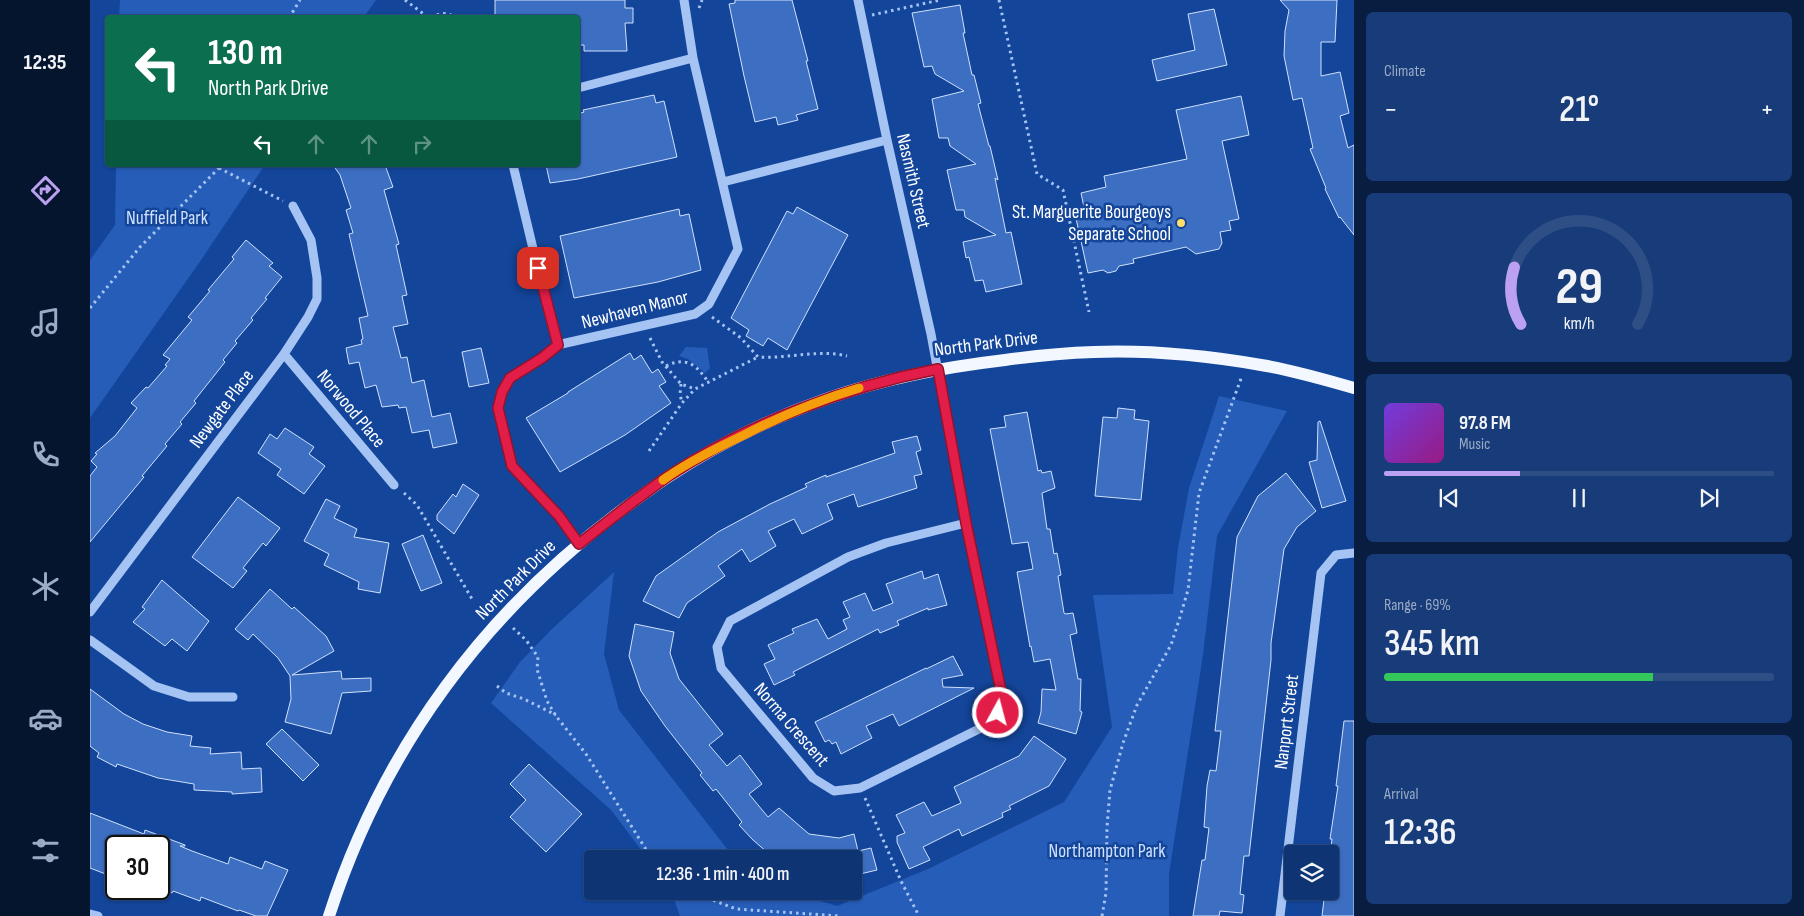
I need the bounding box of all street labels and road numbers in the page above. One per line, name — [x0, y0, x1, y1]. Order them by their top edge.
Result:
street label: Nasmith Street — [891, 131, 935, 231]
street label: Newhaven Manor — [579, 285, 691, 334]
street label: North Park Drive — [933, 326, 1039, 362]
street label: Newgate Place — [185, 365, 259, 453]
street label: Norwood Place — [312, 365, 390, 453]
street label: North Park Drive — [471, 535, 561, 625]
street label: Nanport Street — [1270, 673, 1304, 771]
street label: Norma Crescent — [748, 678, 834, 772]

